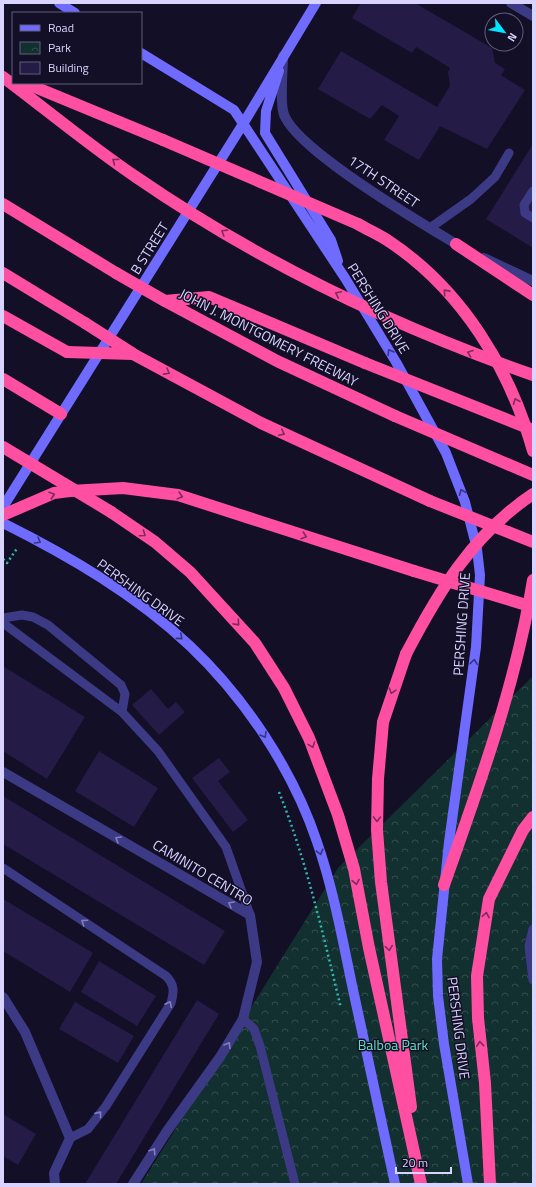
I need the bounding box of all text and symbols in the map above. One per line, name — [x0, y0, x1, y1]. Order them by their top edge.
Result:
legend — [12, 12, 142, 84]
north arrow — [484, 12, 524, 52]
text: Road — [48, 18, 74, 37]
text: N — [504, 30, 521, 45]
text: Park — [48, 38, 71, 57]
text: Building — [48, 58, 89, 77]
street label: 17TH STREET — [344, 149, 424, 213]
one-way arrow — [113, 159, 120, 166]
street label: B STREET — [125, 217, 174, 278]
one-way arrow — [221, 230, 228, 237]
street label: PERSHING DRIVE — [343, 259, 415, 358]
street label: JOHN J. MONTGOMERY FREEWAY — [176, 283, 362, 392]
one-way arrow — [443, 289, 451, 297]
one-way arrow — [335, 291, 343, 299]
one-way arrow — [387, 349, 394, 356]
one-way arrow — [466, 349, 473, 357]
one-way arrow — [163, 368, 170, 375]
one-way arrow — [513, 398, 521, 405]
one-way arrow — [278, 428, 285, 436]
one-way arrow — [458, 489, 466, 496]
one-way arrow — [48, 491, 55, 500]
one-way arrow — [177, 492, 184, 500]
one-way arrow — [139, 529, 146, 536]
one-way arrow — [301, 531, 308, 540]
one-way arrow — [34, 536, 41, 543]
street label: PERSHING DRIVE — [93, 553, 189, 631]
street label: PERSHING DRIVE — [447, 571, 475, 676]
one-way arrow — [232, 619, 239, 626]
one-way arrow — [175, 633, 182, 640]
one-way arrow — [469, 659, 478, 665]
one-way arrow — [389, 687, 397, 694]
one-way arrow — [259, 731, 267, 738]
one-way arrow — [308, 742, 316, 749]
one-way arrow — [373, 816, 381, 822]
street label: CAMINITO CENTRO — [149, 834, 257, 910]
one-way arrow — [115, 836, 122, 843]
one-way arrow — [315, 849, 324, 856]
one-way arrow — [352, 879, 360, 885]
one-way arrow — [228, 901, 235, 908]
one-way arrow — [482, 912, 490, 918]
one-way arrow — [81, 919, 88, 927]
one-way arrow — [385, 945, 394, 951]
street label: PERSHING DRIVE — [442, 975, 476, 1081]
one-way arrow — [164, 1001, 172, 1009]
park label: Balboa Park — [358, 1034, 429, 1055]
one-way arrow — [476, 1041, 485, 1047]
one-way arrow — [223, 1042, 230, 1049]
one-way arrow — [95, 1111, 102, 1119]
one-way arrow — [148, 1148, 156, 1155]
scale bar — [396, 1149, 451, 1175]
text: 20 m — [402, 1153, 428, 1172]

